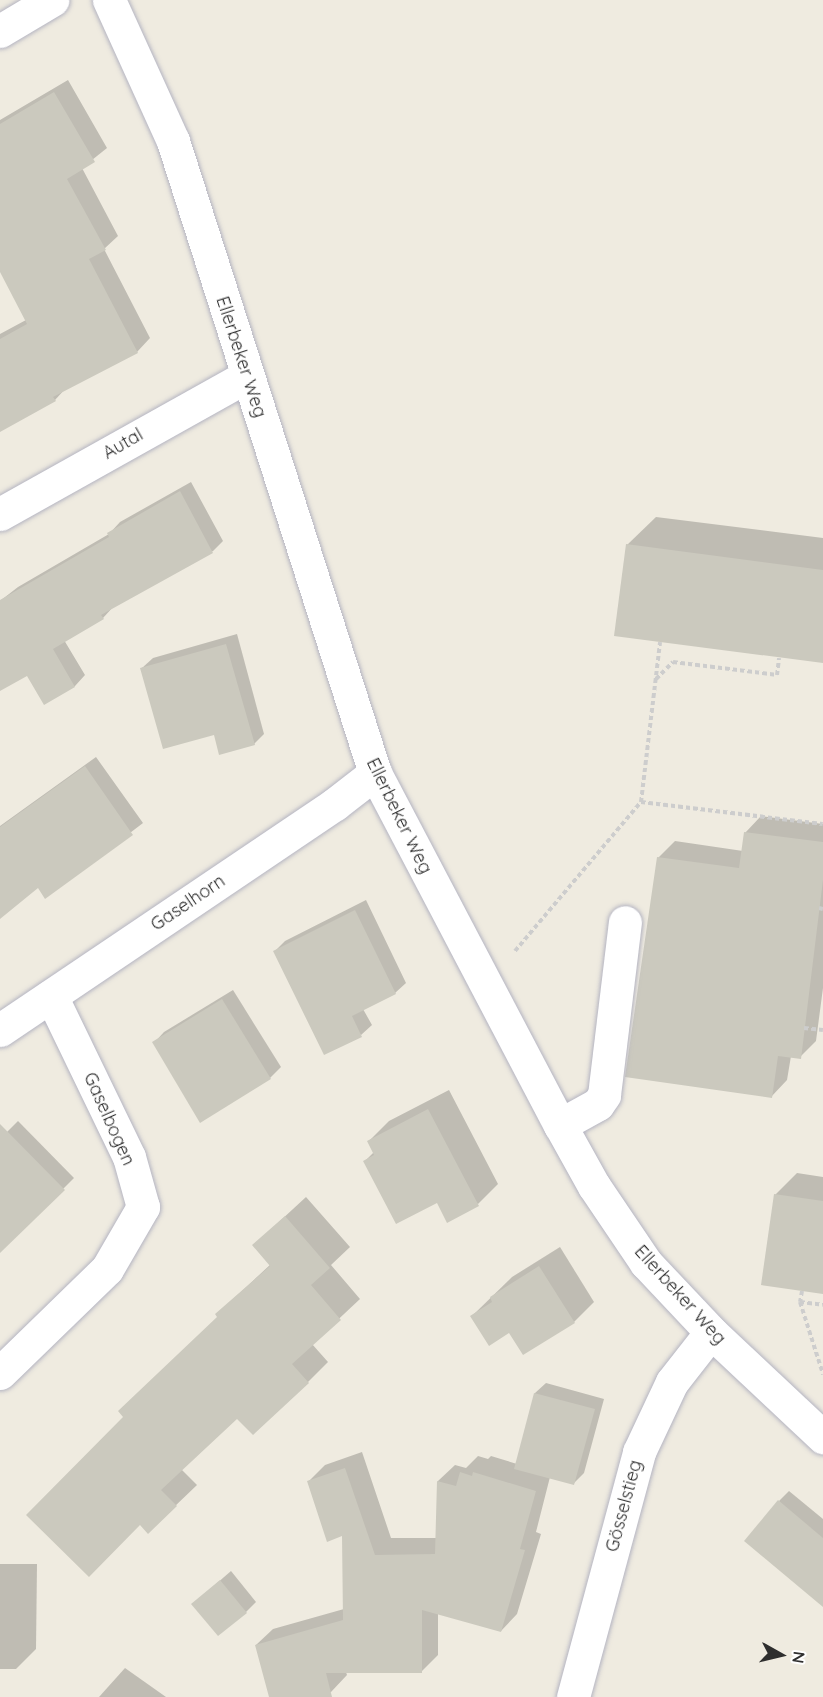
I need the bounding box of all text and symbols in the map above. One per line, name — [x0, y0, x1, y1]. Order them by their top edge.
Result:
street label: Ellerbeker Weg — [211, 294, 271, 420]
street label: Autal — [99, 424, 147, 464]
street label: Ellerbeker Weg — [362, 755, 436, 877]
street label: Gaselhorn — [147, 870, 229, 936]
street label: Gaselbogen — [79, 1069, 139, 1169]
street label: Ellerbeker Weg — [630, 1241, 730, 1349]
street label: Gösselstieg — [601, 1458, 647, 1554]
north arrow — [751, 1625, 811, 1685]
text: N — [788, 1650, 810, 1665]

